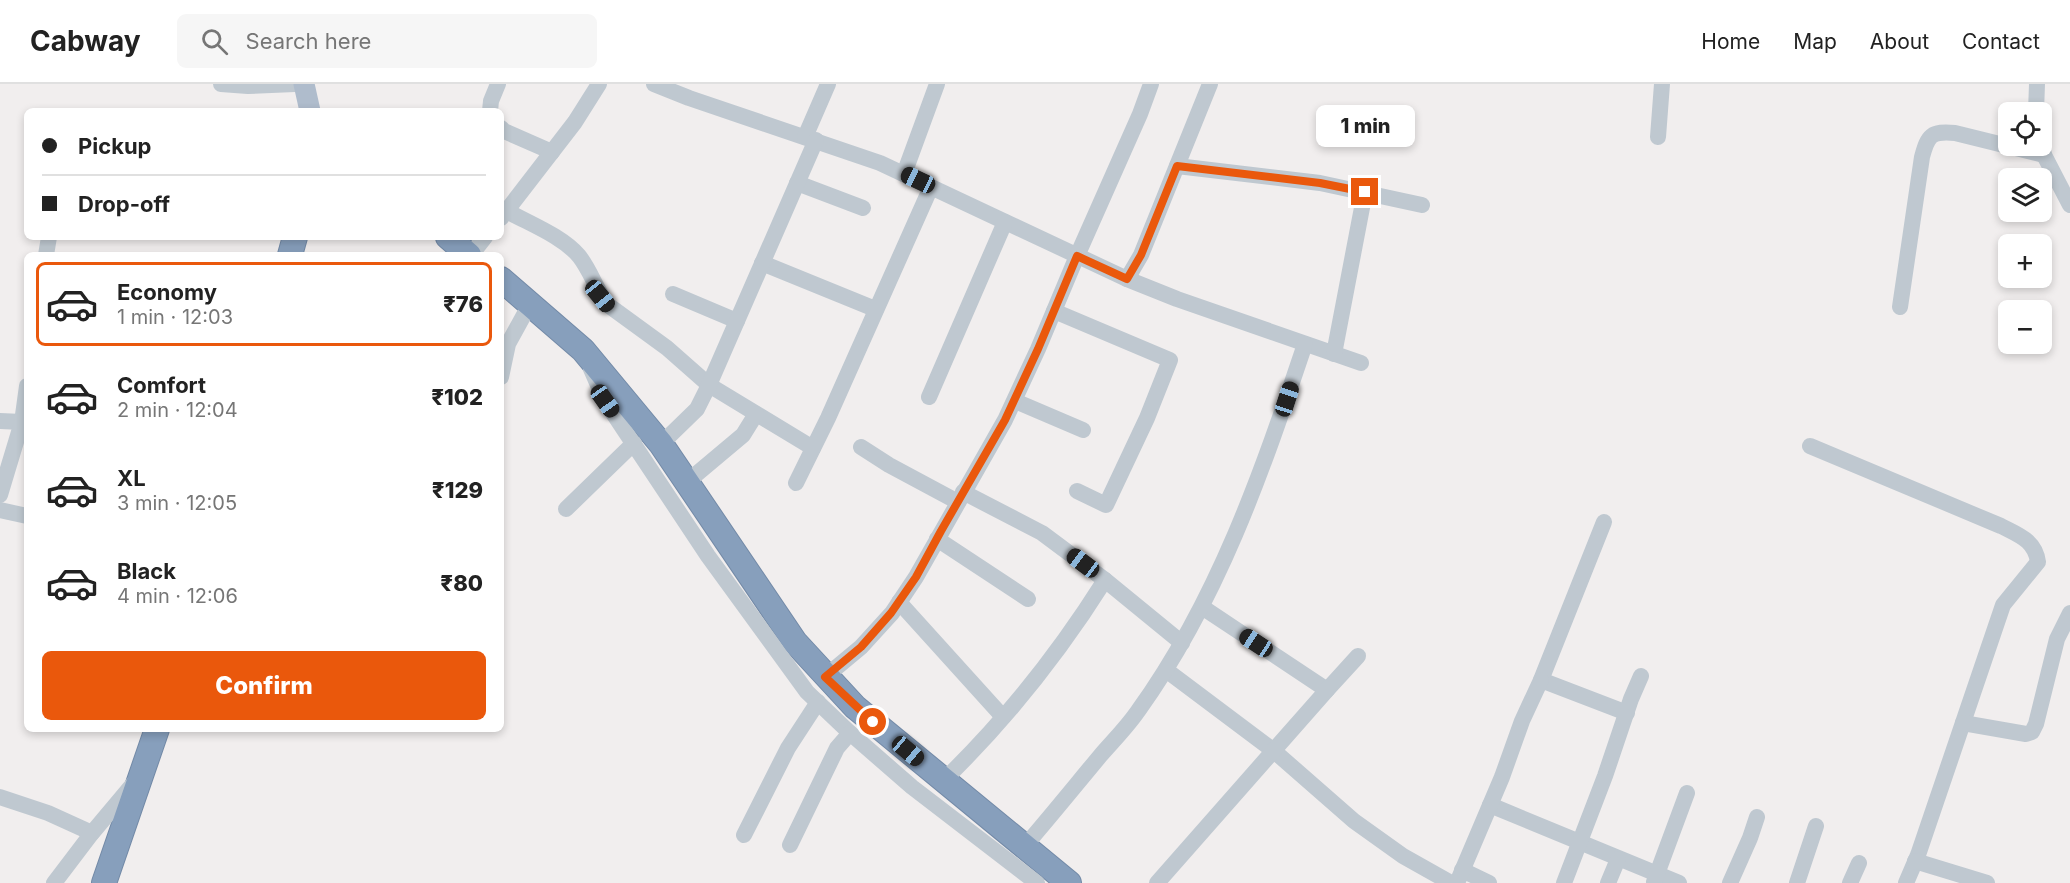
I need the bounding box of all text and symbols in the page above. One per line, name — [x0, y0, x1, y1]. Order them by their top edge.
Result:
search box — [177, 14, 597, 68]
text: Cabway — [30, 24, 141, 58]
icon: search — [198, 25, 231, 58]
text: Search here — [246, 28, 371, 54]
text: Home — [1701, 29, 1760, 54]
text: Map — [1793, 29, 1837, 54]
text: About — [1870, 29, 1929, 54]
text: Contact — [1962, 29, 2040, 54]
map controls — [1998, 102, 2052, 354]
button: locate — [1998, 102, 2052, 156]
callout: 1 min — [1316, 105, 1414, 147]
text: 1 min — [1340, 114, 1391, 138]
text: Pickup — [78, 133, 152, 159]
car — [898, 164, 938, 196]
button: layers — [1998, 168, 2052, 222]
route end — [1351, 178, 1378, 205]
text: Drop-off — [78, 191, 170, 217]
button: + — [1998, 234, 2052, 288]
car — [582, 276, 618, 316]
icon: car — [45, 277, 99, 331]
text: Economy — [117, 279, 217, 305]
text: ₹76 — [443, 291, 483, 317]
button: − — [1998, 300, 2052, 354]
text: 1 min · 12:03 — [117, 305, 233, 329]
icon: car — [45, 370, 99, 424]
text: Comfort — [117, 372, 206, 398]
car — [1273, 379, 1301, 419]
car — [587, 381, 623, 421]
text: ₹102 — [431, 384, 483, 410]
text: 2 min · 12:04 — [117, 398, 238, 422]
icon: car — [45, 463, 99, 517]
text: XL — [117, 465, 146, 491]
text: ₹129 — [432, 477, 483, 503]
text: 3 min · 12:05 — [117, 491, 237, 515]
car — [1063, 545, 1103, 581]
icon: car — [45, 556, 99, 610]
text: Black — [117, 558, 176, 584]
text: ₹80 — [440, 570, 483, 596]
text: 4 min · 12:06 — [117, 584, 238, 608]
car — [1236, 626, 1276, 660]
button: Confirm — [42, 651, 486, 720]
route start — [859, 708, 886, 735]
car — [888, 733, 928, 769]

